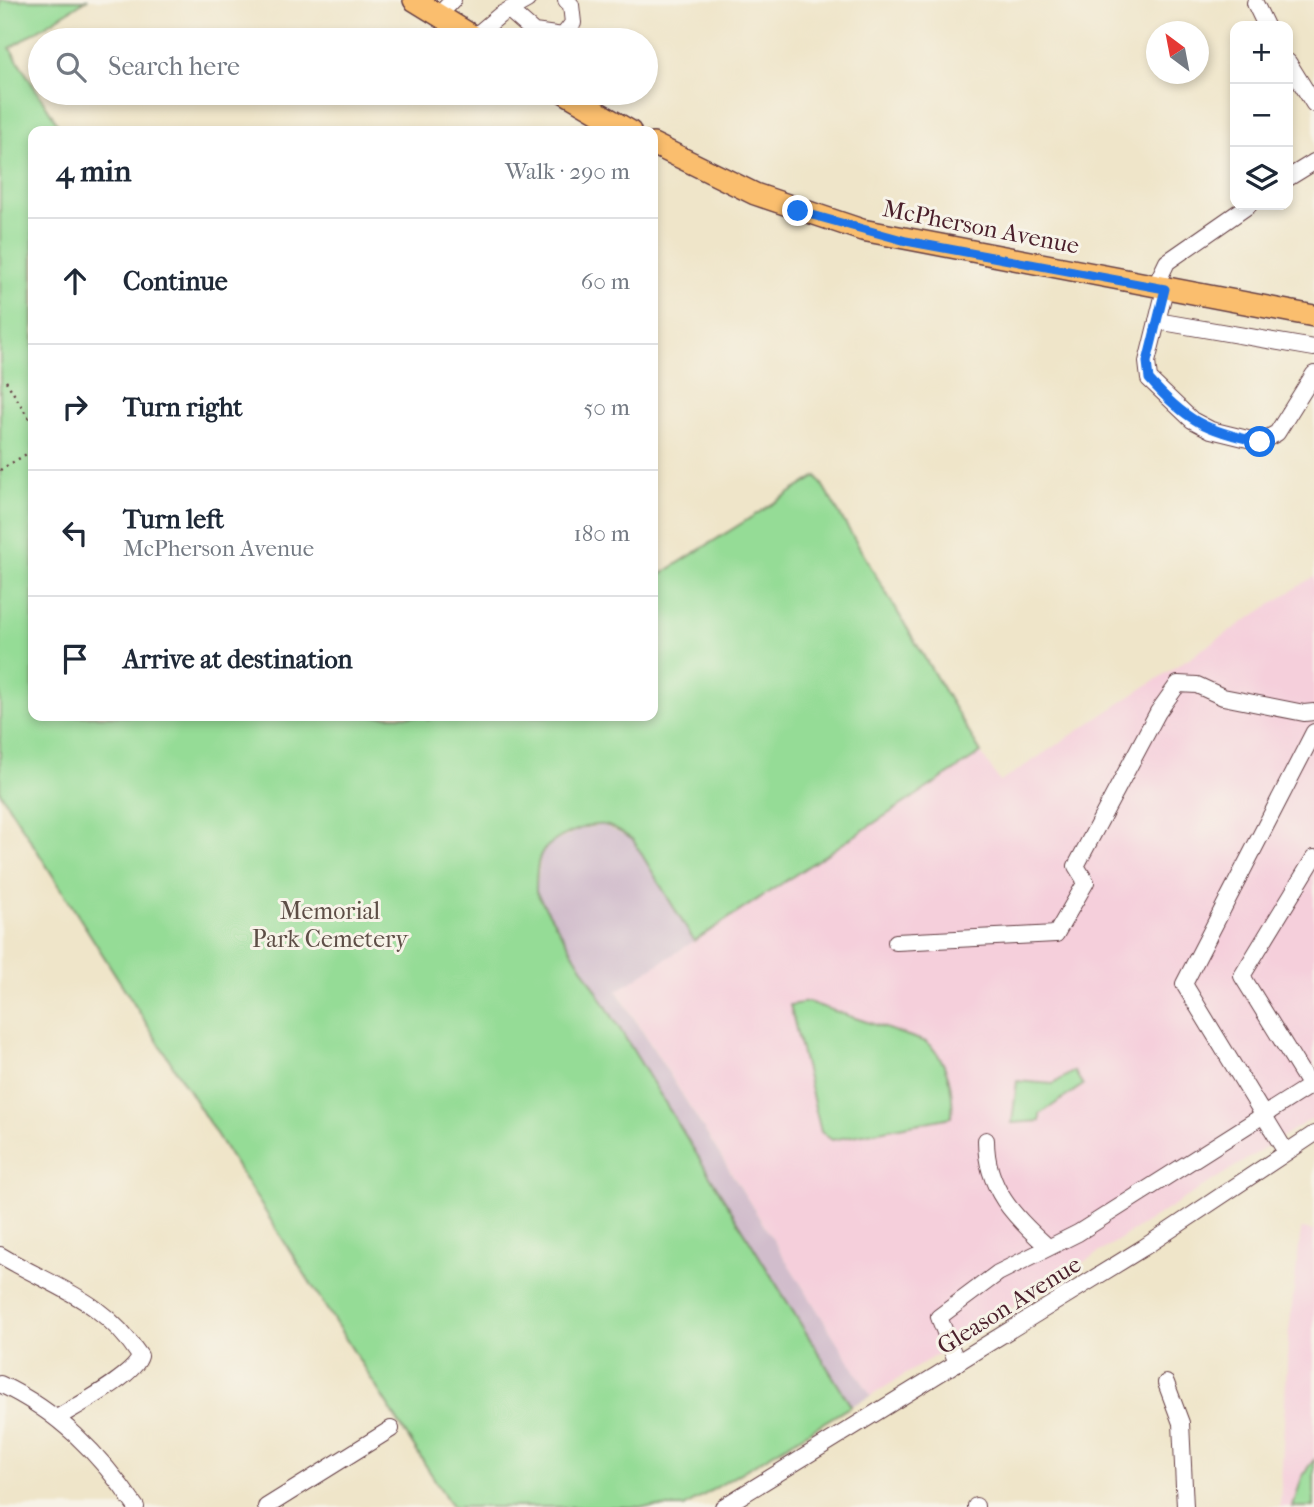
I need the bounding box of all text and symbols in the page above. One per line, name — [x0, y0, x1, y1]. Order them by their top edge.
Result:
north arrow — [1146, 21, 1209, 84]
map controls — [1230, 21, 1293, 210]
button: + — [1230, 21, 1293, 84]
search box — [28, 28, 658, 105]
icon: search — [52, 48, 90, 86]
text: Search here — [108, 51, 240, 82]
button: − — [1230, 84, 1293, 147]
button: layers — [1230, 147, 1293, 210]
text: 4 min — [56, 154, 131, 189]
text: Walk · 290 m — [505, 158, 630, 185]
street label: McPherson Avenue — [880, 194, 1082, 260]
route end — [782, 195, 813, 226]
icon: ahead — [56, 262, 94, 300]
text: Continue — [123, 266, 228, 297]
text: 60 m — [581, 268, 630, 295]
icon: right — [56, 388, 94, 426]
text: Turn right — [123, 392, 243, 423]
text: 50 m — [583, 394, 630, 421]
route start — [1244, 426, 1275, 457]
text: Turn left — [123, 504, 224, 535]
icon: left — [56, 514, 94, 552]
text: 180 m — [573, 520, 630, 547]
text: McPherson Avenue — [123, 535, 314, 562]
icon: arrive — [56, 640, 94, 678]
text: Arrive at destination — [123, 644, 353, 675]
park label: Memorial Park Cemetery — [252, 897, 409, 953]
street label: Gleason Avenue — [932, 1250, 1086, 1360]

